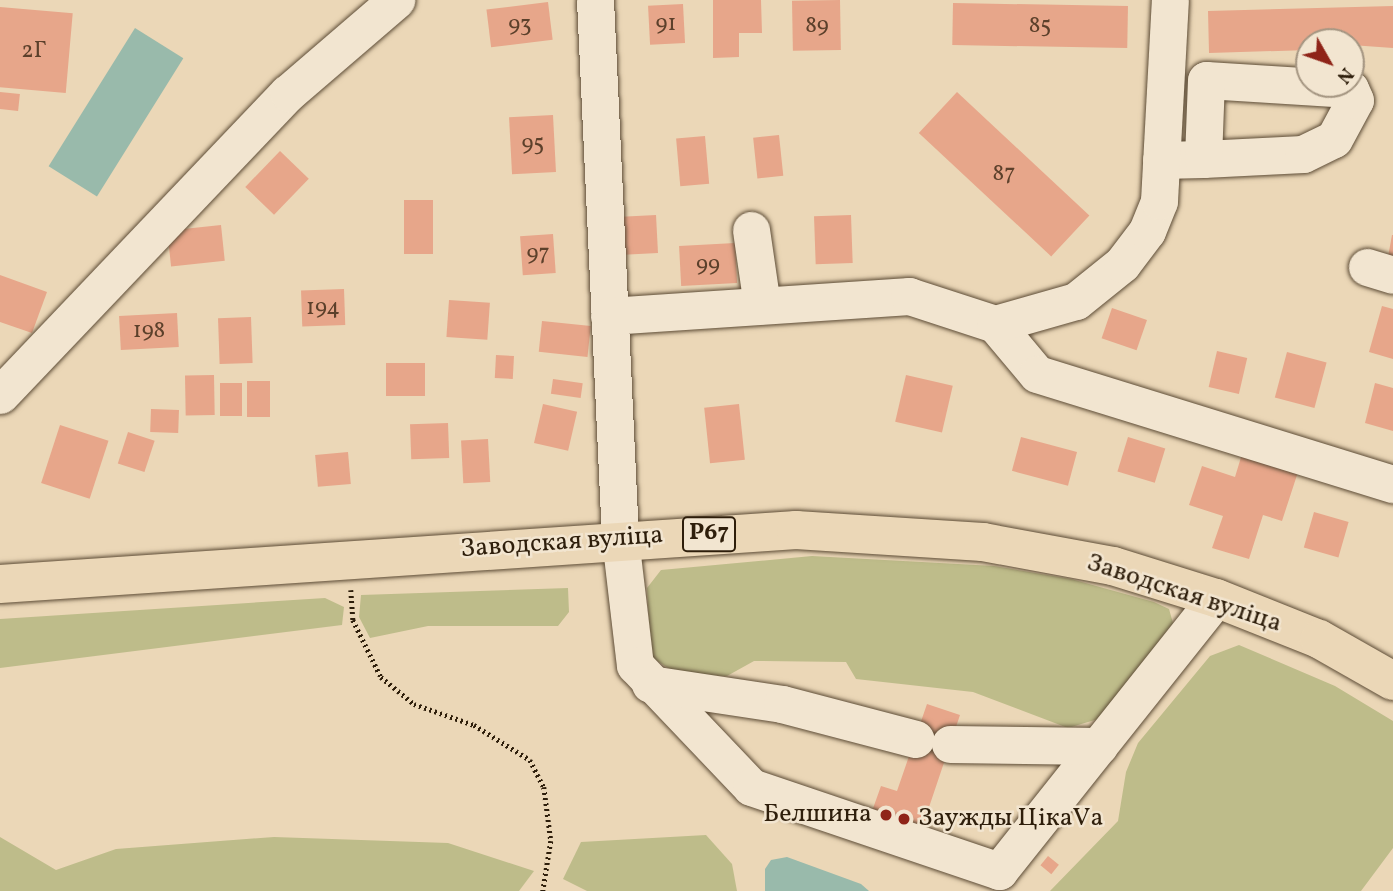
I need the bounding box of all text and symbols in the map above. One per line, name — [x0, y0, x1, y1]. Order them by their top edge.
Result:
house number: 91 — [656, 10, 676, 38]
house number: 93 — [508, 11, 532, 39]
house number: 89 — [805, 12, 829, 40]
house number: 85 — [1029, 12, 1051, 40]
north arrow — [1295, 28, 1365, 98]
house number: 2Г — [21, 37, 47, 65]
text: N — [1330, 62, 1359, 89]
house number: 95 — [522, 130, 544, 158]
house number: 87 — [993, 160, 1015, 188]
house number: 97 — [526, 240, 550, 268]
house number: 99 — [696, 251, 720, 279]
house number: 194 — [306, 294, 340, 322]
house number: 198 — [133, 317, 165, 345]
road number: Р67 — [681, 514, 737, 554]
street label: Заводская вуліца — [460, 520, 664, 566]
street label: Заводская вуліца — [1083, 548, 1285, 640]
place label: Белшина — [763, 799, 872, 831]
place label: Заужды ЦікаVа — [918, 803, 1103, 835]
marker: Белшина — [878, 807, 894, 823]
marker: Заужды ЦікаVа — [896, 811, 912, 827]

